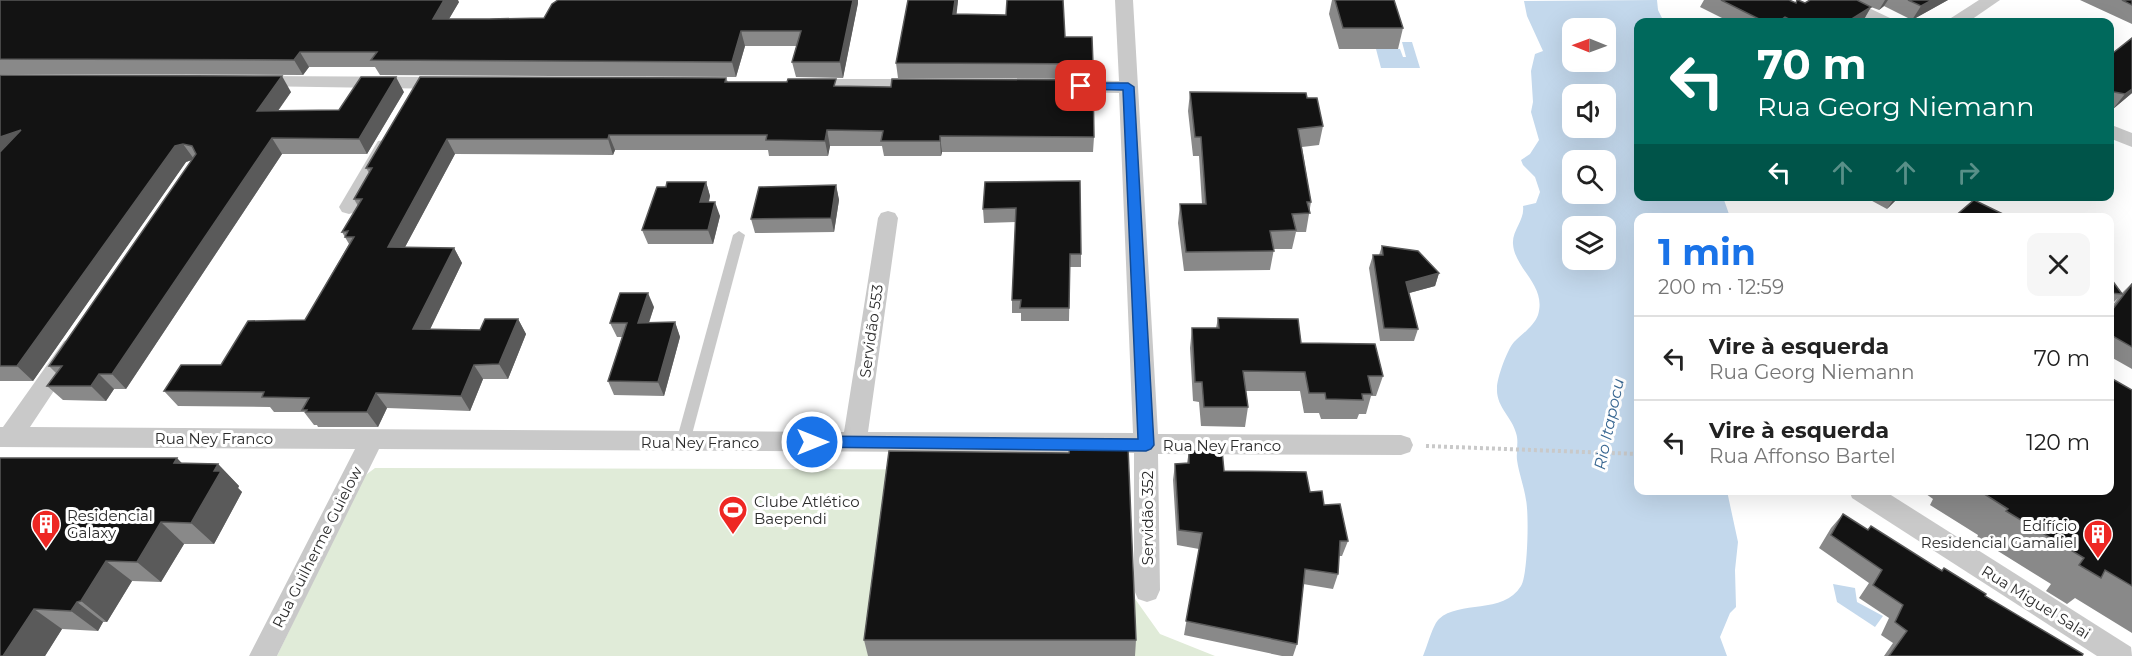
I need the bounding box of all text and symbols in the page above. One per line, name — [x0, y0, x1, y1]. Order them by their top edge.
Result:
north arrow — [1562, 18, 1616, 72]
map controls — [1562, 18, 1616, 270]
text: 70 m — [1757, 38, 1867, 90]
icon: left — [1658, 42, 1736, 120]
pin — [1055, 60, 1106, 111]
icon: arrive — [1064, 69, 1097, 102]
button: sound — [1562, 84, 1616, 138]
text: Rua Georg Niemann — [1757, 90, 2034, 123]
button: search — [1562, 150, 1616, 204]
icon: left — [1763, 156, 1796, 189]
icon: ahead — [1826, 156, 1859, 189]
icon: ahead — [1889, 156, 1922, 189]
icon: right — [1952, 156, 1985, 189]
button: layers — [1562, 216, 1616, 270]
text: 1 min — [1658, 230, 1756, 274]
button: close — [2027, 233, 2090, 296]
text: 200 m · 12:59 — [1658, 275, 1784, 299]
street label: Servidão 553 — [855, 283, 887, 379]
text: Vire à esquerda — [1709, 333, 1889, 360]
icon: left — [1658, 342, 1691, 375]
text: 70 m — [2034, 345, 2090, 372]
text: Rua Georg Niemann — [1709, 360, 1915, 384]
water label: Rio Itapocu — [1590, 376, 1628, 471]
position arrow — [780, 410, 844, 474]
text: Vire à esquerda — [1709, 417, 1889, 444]
icon: left — [1658, 426, 1691, 459]
street label: Rua Ney Franco — [155, 429, 273, 448]
text: 120 m — [2026, 429, 2090, 456]
street label: Rua Ney Franco — [641, 433, 759, 452]
street label: Rua Ney Franco — [1163, 436, 1281, 455]
text: Rua Affonso Bartel — [1709, 444, 1896, 468]
street label: Rua Guilherme Guielow — [268, 462, 366, 631]
street label: Servidão 352 — [1138, 471, 1157, 565]
place label: Clube Atlético Baependi — [754, 492, 860, 528]
sports icon: Clube Atlético Baependi — [717, 494, 749, 536]
place label: Residencial Galaxy — [67, 506, 153, 542]
building icon: Residencial Galaxy — [30, 508, 62, 550]
place label: Edifício Residencial Gamaliel — [1921, 516, 2077, 552]
building icon: Edifício Residencial Gamaliel — [2082, 518, 2114, 560]
street label: Rua Miguel Salai — [1978, 561, 2094, 643]

